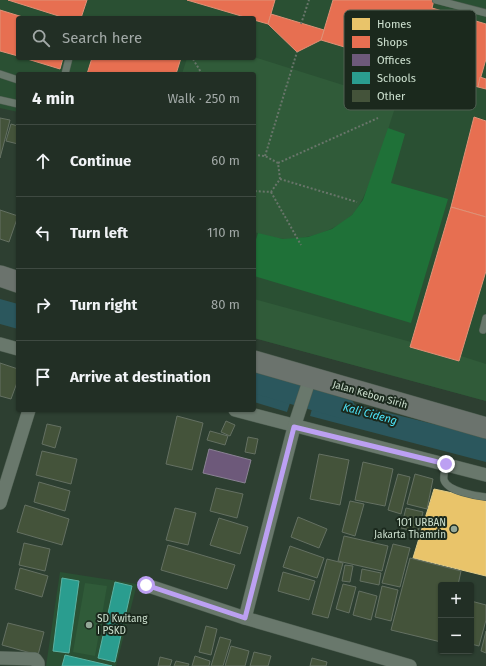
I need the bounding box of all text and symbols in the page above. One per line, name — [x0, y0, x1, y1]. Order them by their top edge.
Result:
legend — [344, 10, 476, 110]
search box — [16, 16, 256, 60]
text: Homes — [377, 18, 411, 31]
icon: search — [30, 27, 52, 49]
text: Search here — [62, 29, 142, 47]
text: Shops — [377, 36, 408, 49]
text: Offices — [377, 54, 411, 67]
text: Schools — [377, 72, 416, 85]
text: 4 min — [32, 88, 75, 109]
text: Other — [377, 90, 406, 103]
text: Walk · 250 m — [167, 91, 240, 106]
icon: ahead — [32, 150, 54, 172]
text: Continue — [70, 152, 131, 170]
text: 60 m — [211, 153, 240, 168]
icon: left — [32, 222, 54, 244]
text: Turn left — [70, 224, 128, 242]
text: 110 m — [207, 225, 240, 240]
icon: right — [32, 294, 54, 316]
text: Turn right — [70, 296, 137, 314]
text: 80 m — [211, 297, 240, 312]
icon: arrive — [32, 366, 54, 388]
text: Arrive at destination — [70, 368, 211, 386]
street label: Jalan Kebon Sirih — [331, 379, 409, 411]
water label: Kali Cideng — [341, 401, 399, 427]
route end — [437, 455, 455, 473]
place label: 1O1 URBAN Jakarta Thamrin — [374, 517, 446, 541]
marker: 1O1 URBAN Jakarta Thamrin — [449, 524, 459, 534]
route start — [137, 576, 155, 594]
map controls — [438, 582, 474, 654]
button: + — [438, 582, 474, 618]
place label: SD Kwitang I PSKD — [97, 613, 148, 637]
button: − — [438, 618, 474, 654]
marker: SD Kwitang I PSKD — [84, 620, 94, 630]

